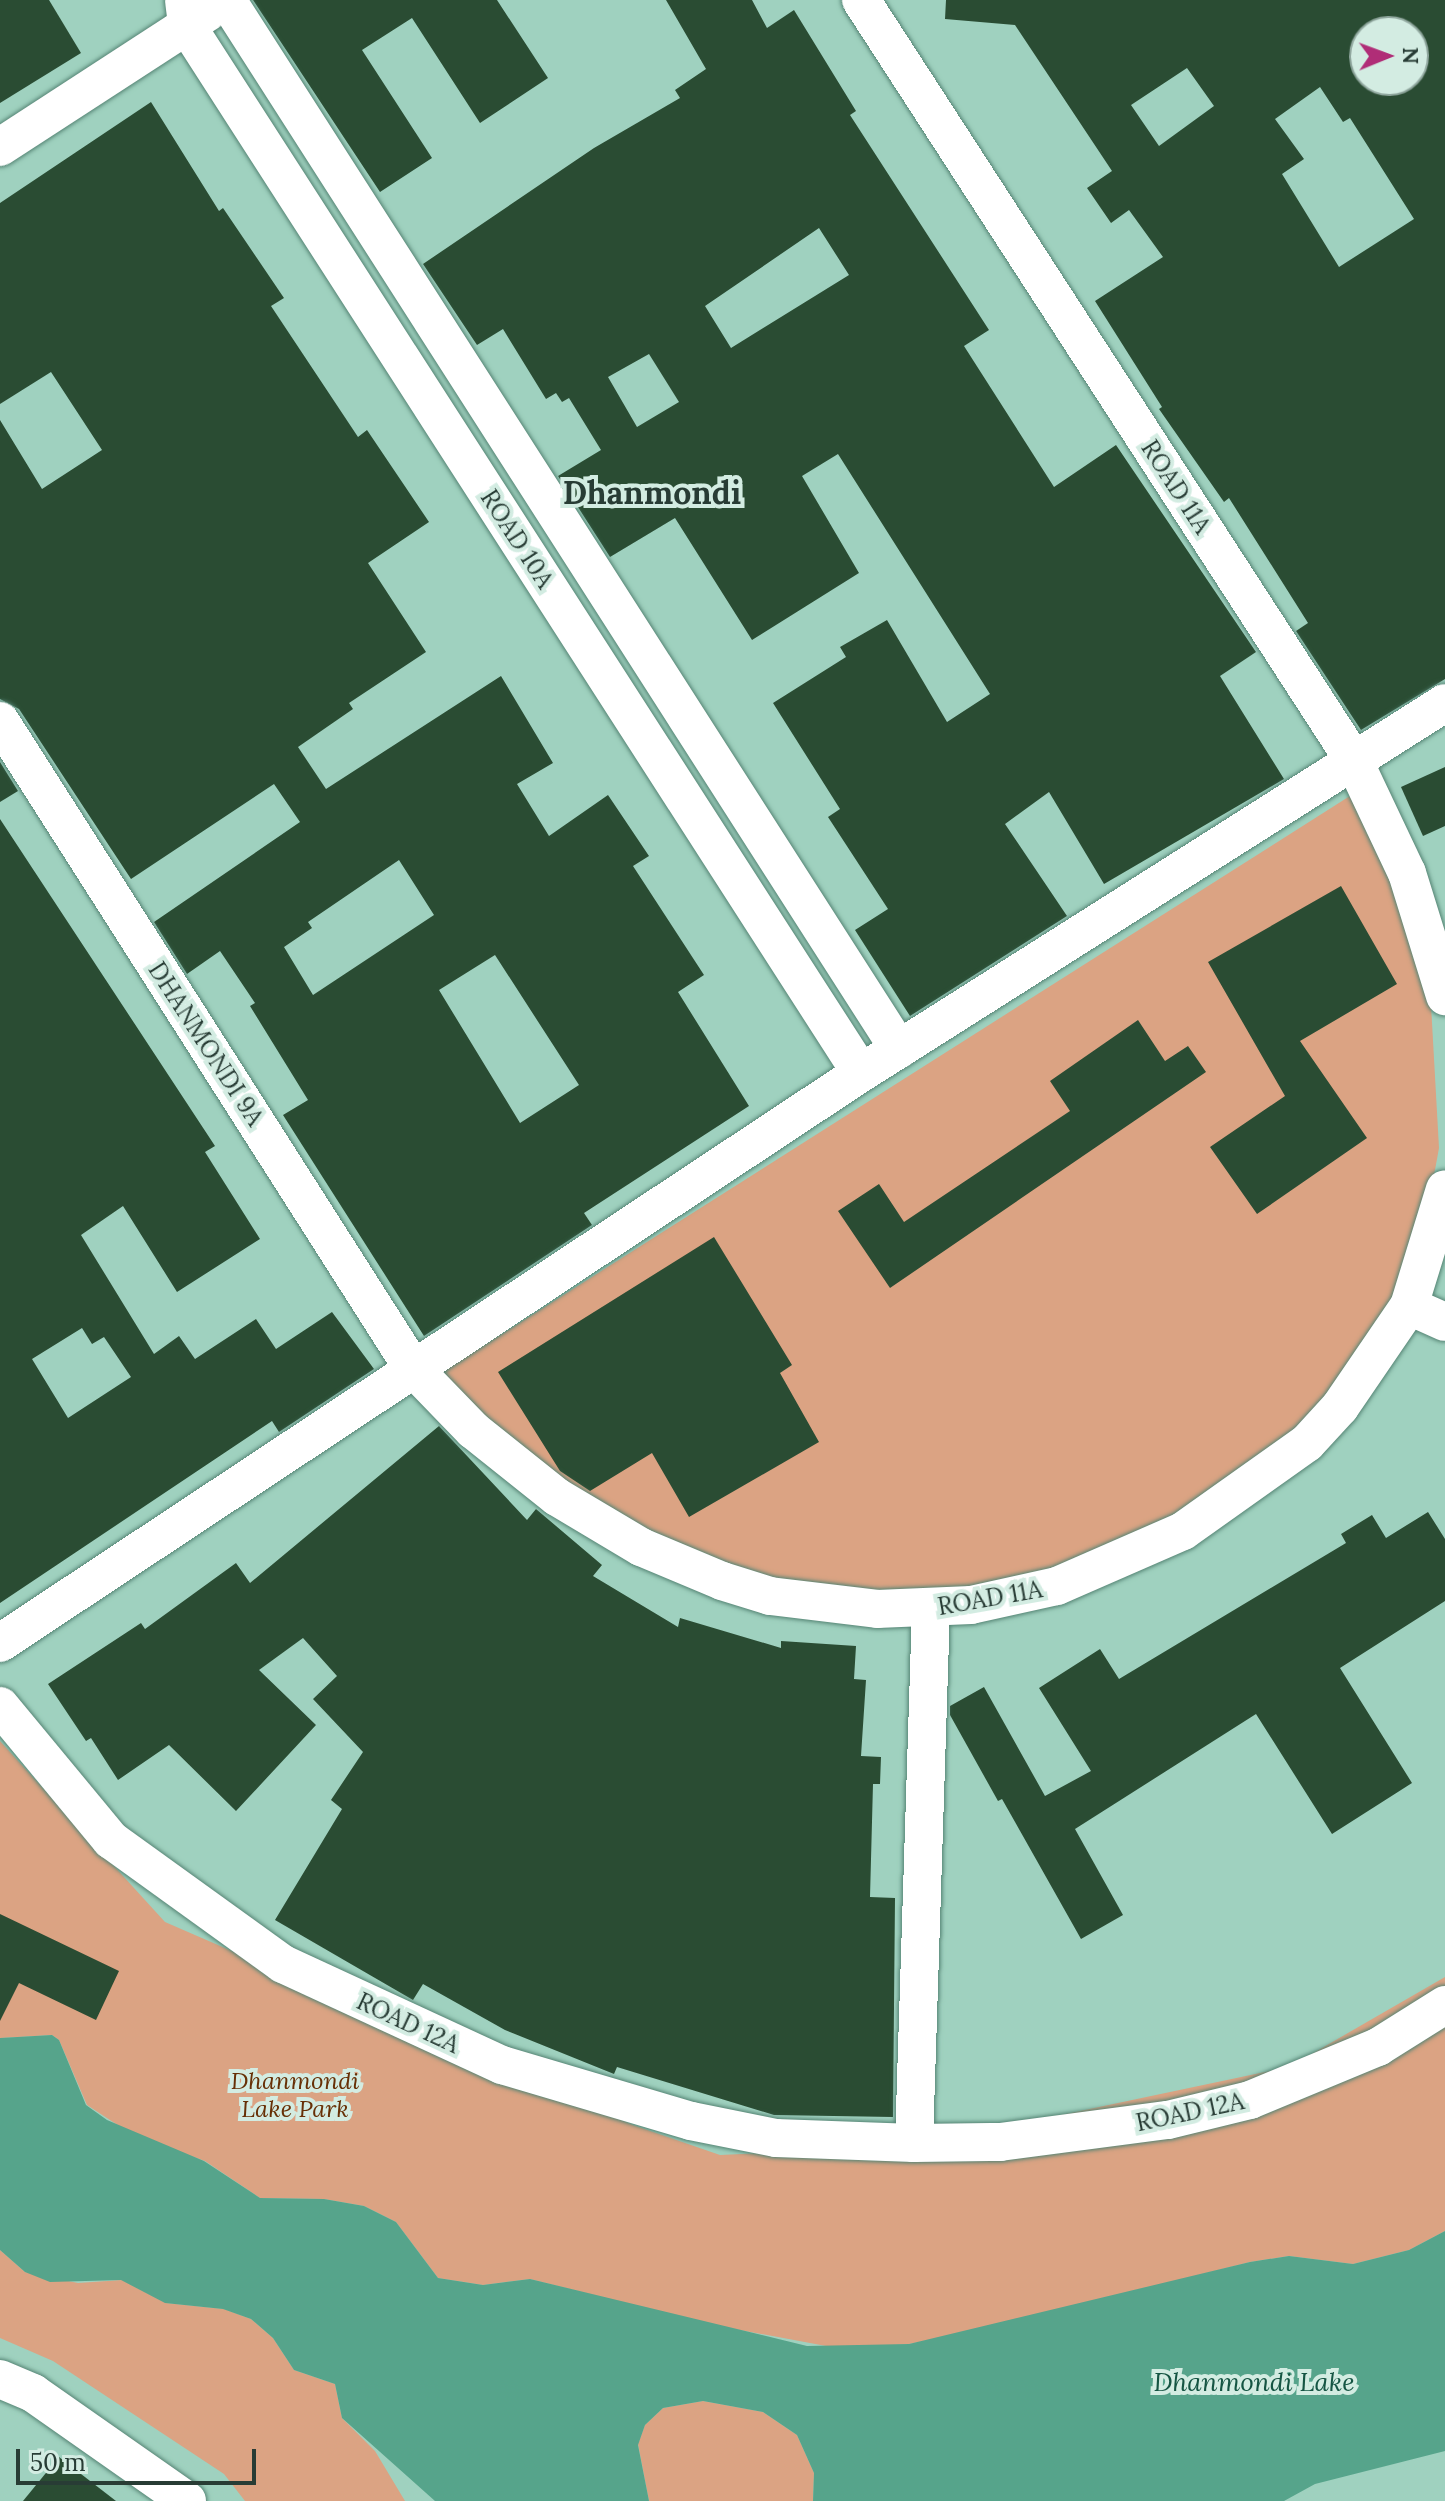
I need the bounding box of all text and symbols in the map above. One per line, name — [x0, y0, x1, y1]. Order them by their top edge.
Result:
north arrow — [1349, 16, 1429, 96]
text: N — [1397, 47, 1425, 64]
street label: ROAD 11A — [1135, 435, 1217, 539]
district label: Dhanmondi — [563, 474, 741, 512]
street label: ROAD 10A — [475, 484, 559, 594]
street label: DHANMONDI 9A — [142, 957, 270, 1131]
street label: ROAD 11A — [935, 1575, 1045, 1621]
street label: ROAD 12A — [352, 1987, 464, 2059]
park label: Dhanmondi Lake Park — [231, 2067, 359, 2123]
street label: ROAD 12A — [1133, 2087, 1247, 2137]
water label: Dhanmondi Lake — [1153, 2366, 1355, 2398]
scale bar — [20, 2433, 260, 2483]
text: 50 m — [30, 2447, 86, 2478]

